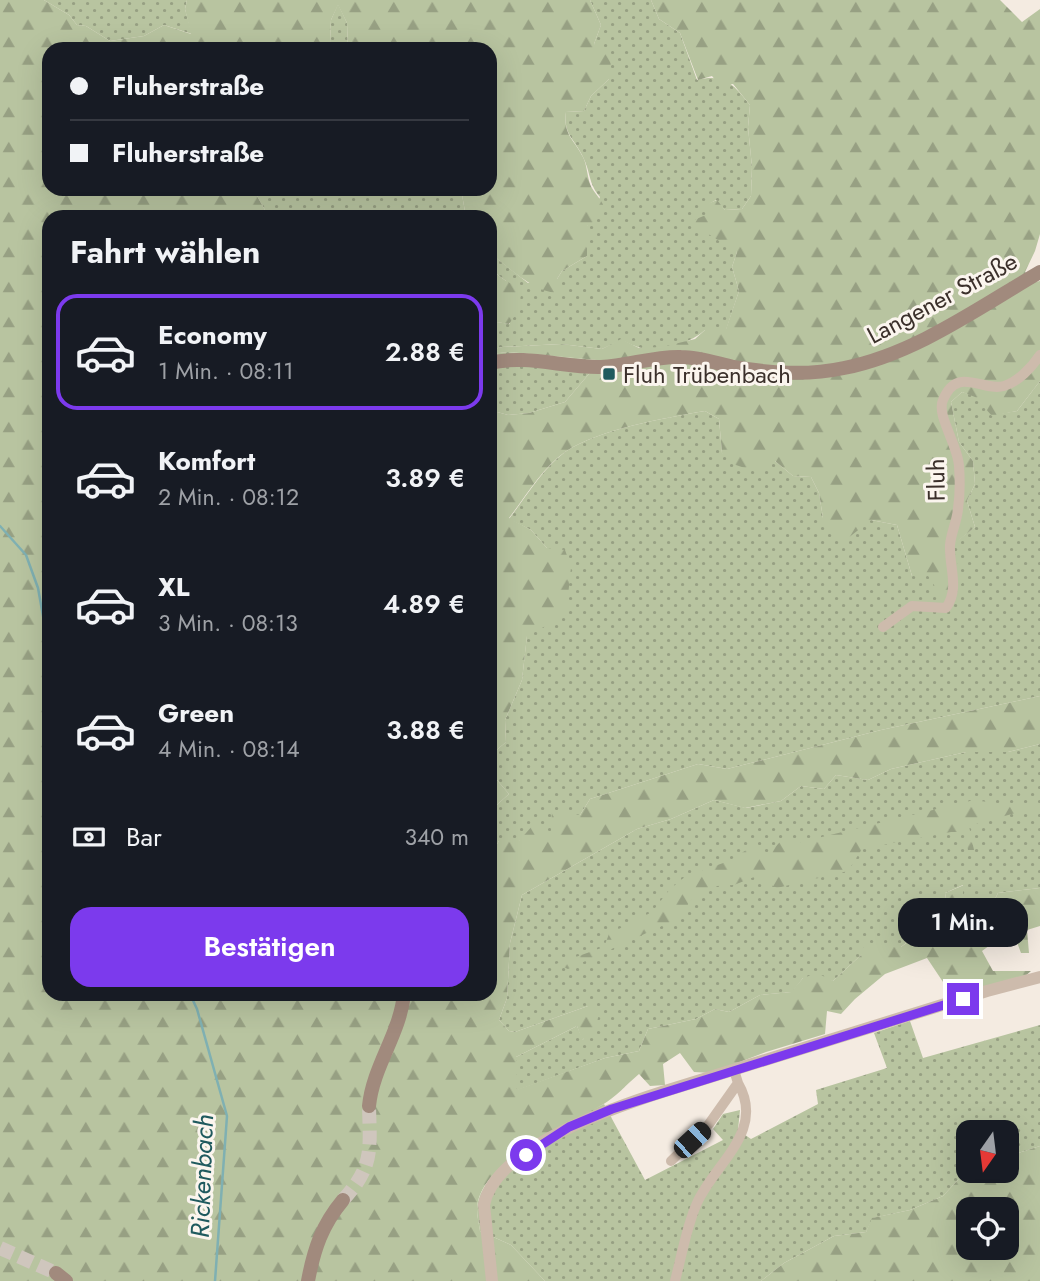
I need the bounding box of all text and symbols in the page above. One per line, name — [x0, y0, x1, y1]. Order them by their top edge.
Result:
text: Fluherstraße — [112, 67, 264, 105]
text: Fluherstraße — [112, 134, 264, 172]
text: Fahrt wählen — [70, 229, 260, 275]
street label: Langener Straße — [861, 244, 1023, 352]
text: Economy — [158, 316, 267, 354]
icon: car — [74, 321, 137, 384]
text: 2.88 € — [385, 333, 465, 371]
text: 1 Min. · 08:11 — [158, 354, 294, 388]
place label: Fluh Trübenbach — [623, 357, 791, 392]
marker: Fluh Trübenbach — [601, 366, 617, 382]
text: Komfort — [158, 442, 255, 480]
icon: car — [74, 447, 137, 510]
street label: Fluh — [918, 458, 954, 502]
text: 3.89 € — [385, 459, 465, 497]
text: 2 Min. · 08:12 — [158, 480, 299, 514]
text: XL — [158, 568, 190, 606]
icon: car — [74, 573, 137, 636]
text: 4.89 € — [383, 585, 465, 623]
text: 3 Min. · 08:13 — [158, 606, 298, 640]
text: Green — [158, 694, 234, 732]
icon: car — [74, 699, 137, 762]
text: 3.88 € — [386, 711, 465, 749]
text: 4 Min. · 08:14 — [158, 732, 300, 766]
icon: cash — [70, 818, 108, 856]
text: Bar — [126, 818, 162, 856]
text: 340 m — [404, 820, 469, 854]
callout: 1 Min. — [898, 898, 1028, 946]
text: 1 Min. — [931, 905, 995, 939]
button: Bestätigen — [70, 907, 469, 987]
route end — [947, 983, 979, 1015]
water label: Rickenbach — [181, 1114, 223, 1238]
car — [670, 1118, 715, 1162]
north arrow — [956, 1120, 1018, 1183]
map controls — [956, 1120, 1019, 1260]
route start — [510, 1139, 542, 1171]
button: locate — [956, 1197, 1019, 1260]

